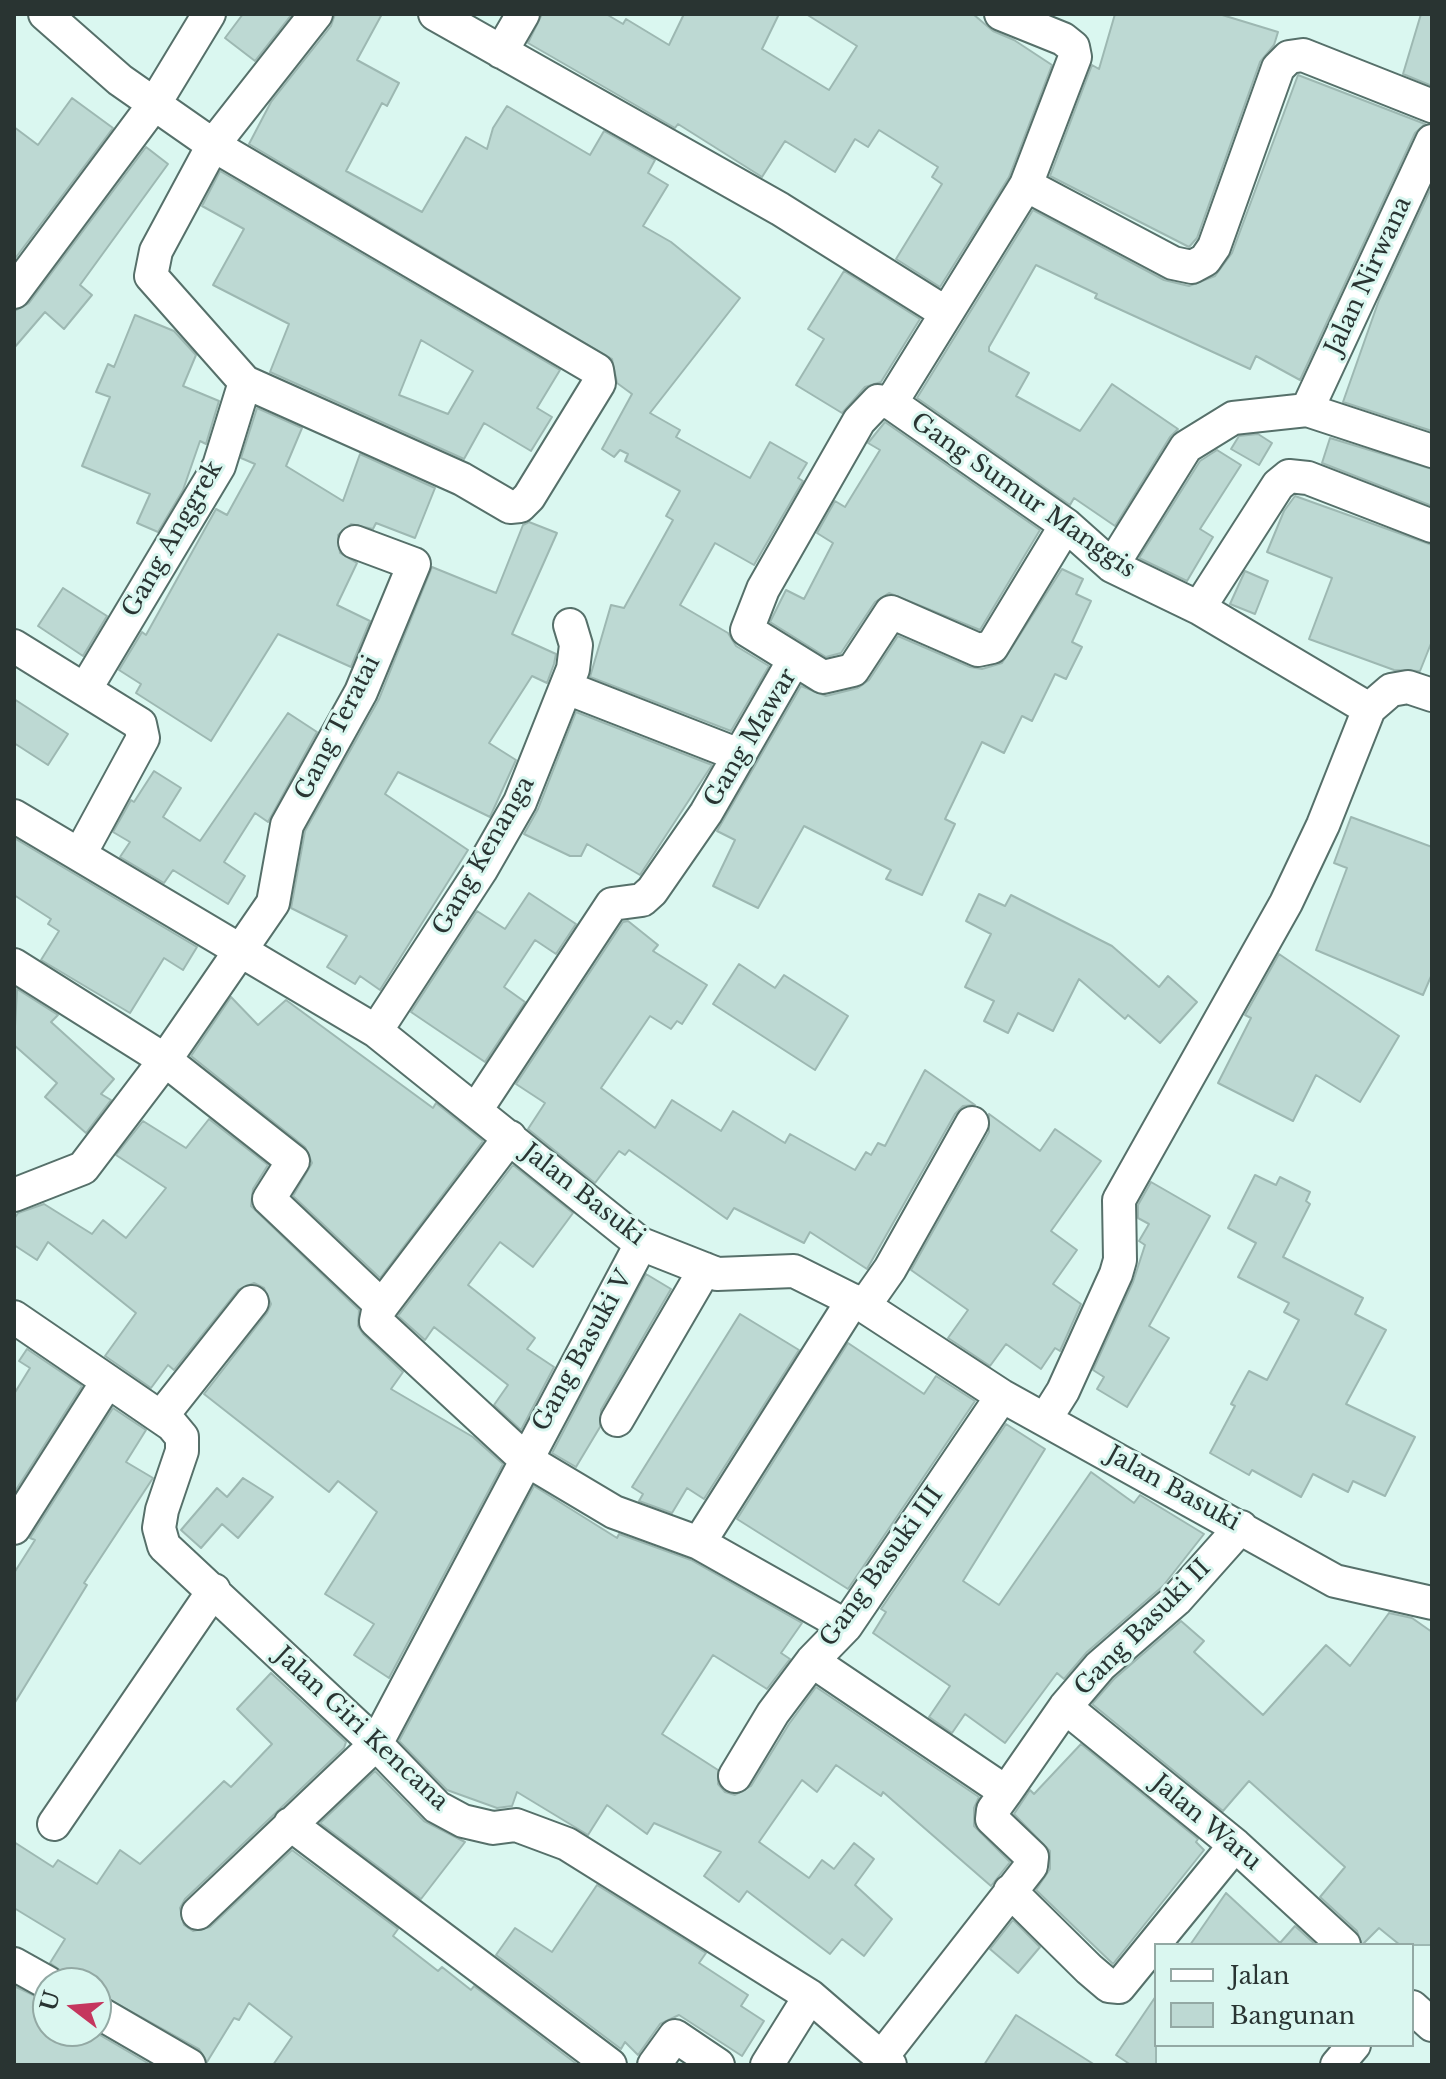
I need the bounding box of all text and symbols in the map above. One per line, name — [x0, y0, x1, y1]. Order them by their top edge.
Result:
street label: Jalan Nirwana — [1320, 193, 1418, 359]
street label: Gang Sumur Manggis — [905, 407, 1141, 585]
street label: Gang Anggrek — [117, 456, 229, 622]
street label: Gang Teratai — [289, 651, 387, 805]
street label: Gang Mawar — [699, 664, 803, 812]
street label: Gang Kenanga — [427, 772, 541, 940]
street label: Jalan Basuki — [516, 1138, 650, 1252]
street label: Gang Basuki V — [527, 1266, 639, 1436]
street label: Jalan Basuki — [1101, 1440, 1245, 1538]
street label: Gang Basuki III — [814, 1482, 950, 1652]
street label: Gang Basuki II — [1069, 1554, 1217, 1702]
street label: Jalan Giri Kencana — [268, 1641, 454, 1817]
street label: Jalan Waru — [1146, 1769, 1266, 1877]
legend — [1154, 1943, 1414, 2047]
text: Jalan — [1230, 1961, 1290, 1990]
north arrow — [32, 1967, 112, 2047]
text: U — [35, 1988, 66, 2014]
text: Bangunan — [1230, 2001, 1355, 2030]

